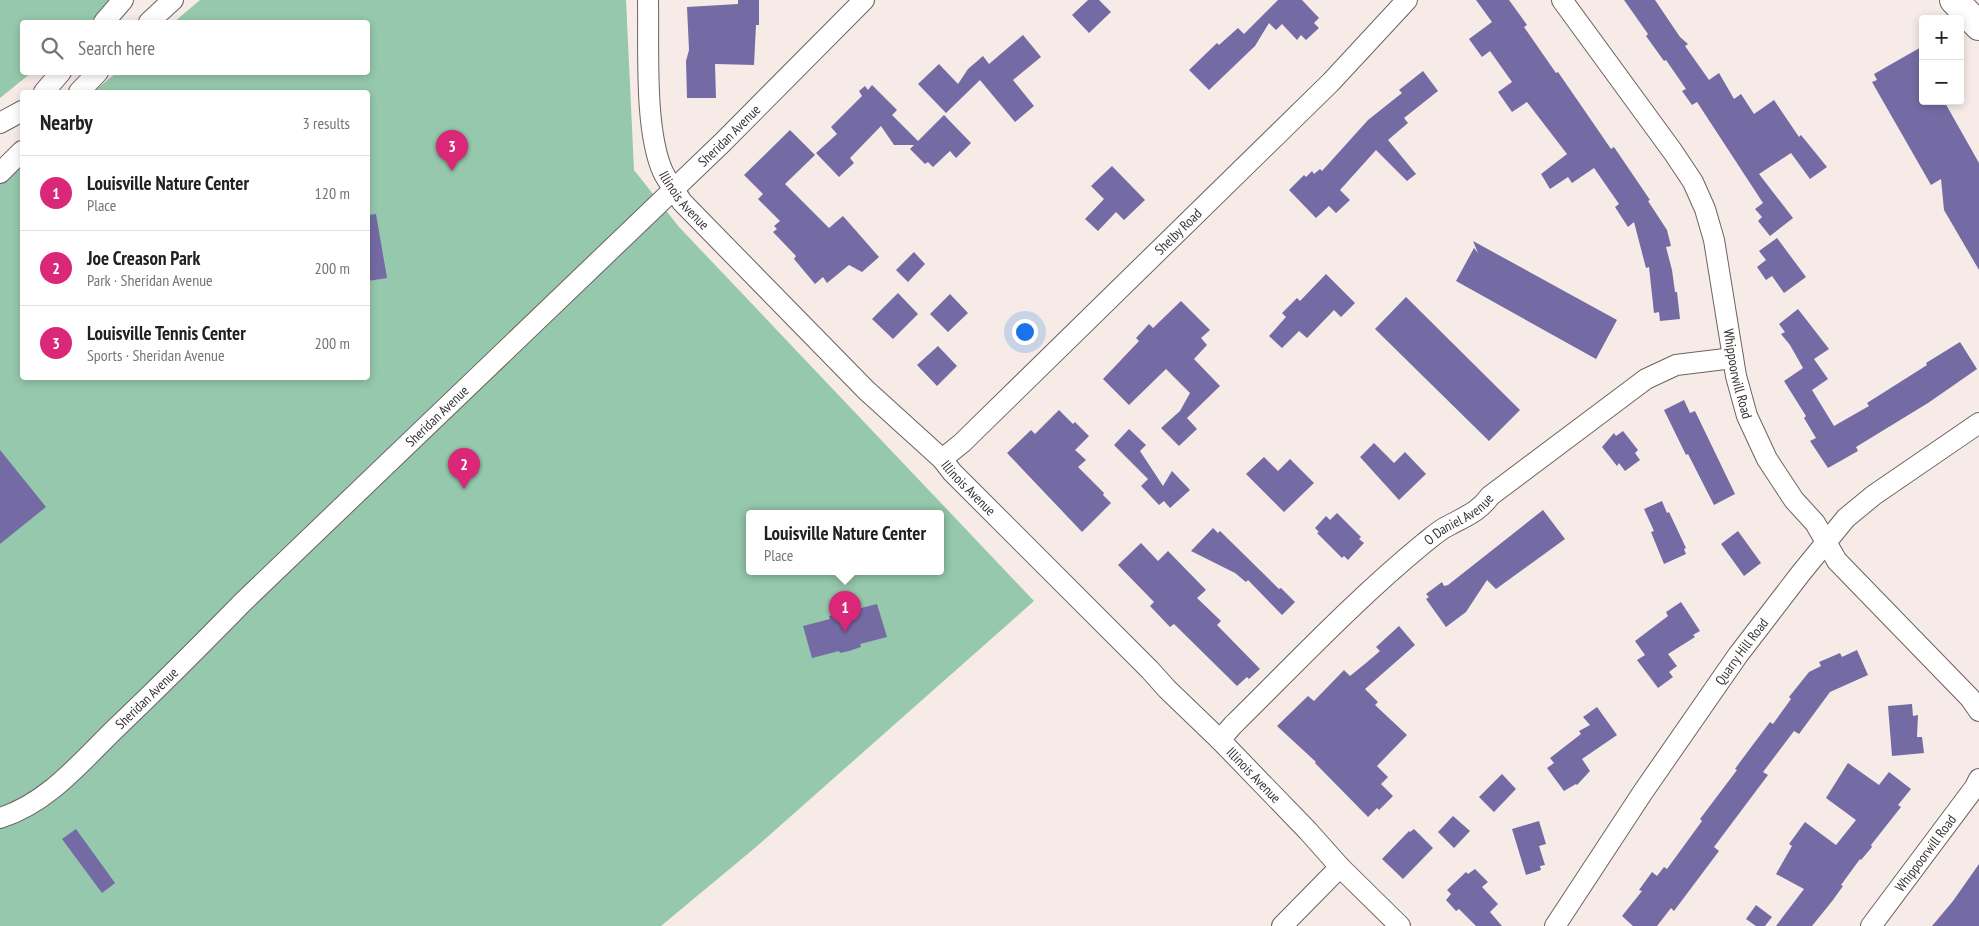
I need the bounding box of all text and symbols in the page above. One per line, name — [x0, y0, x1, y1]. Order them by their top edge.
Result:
map controls — [1919, 15, 1964, 105]
button: + — [1919, 15, 1964, 60]
search box — [20, 20, 370, 75]
icon: search — [38, 34, 66, 62]
text: Search here — [78, 36, 155, 60]
button: − — [1919, 60, 1964, 105]
street label: Sheridan Avenue — [694, 101, 764, 170]
text: Nearby — [40, 109, 93, 136]
text: 3 results — [303, 113, 350, 133]
pin: 3 — [436, 130, 468, 171]
street label: Illinois Avenue — [655, 168, 713, 234]
text: Louisville Nature Center — [87, 171, 249, 195]
text: 1 — [52, 183, 60, 203]
text: 120 m — [315, 183, 350, 203]
text: Place — [87, 195, 116, 215]
street label: Shelby Road — [1151, 204, 1206, 259]
text: Joe Creason Park — [87, 246, 200, 270]
text: 2 — [52, 258, 60, 278]
text: 200 m — [315, 258, 350, 278]
text: Park · Sheridan Avenue — [87, 270, 213, 290]
your location — [1012, 319, 1038, 345]
text: Louisville Tennis Center — [87, 321, 246, 345]
street label: Whippoorwill Road — [1720, 328, 1756, 421]
text: 3 — [52, 333, 60, 353]
text: 200 m — [315, 333, 350, 353]
text: Sports · Sheridan Avenue — [87, 345, 225, 365]
street label: Sheridan Avenue — [402, 381, 473, 450]
pin: 2 — [448, 448, 480, 489]
street label: Illinois Avenue — [937, 456, 1000, 520]
street label: O Daniel Avenue — [1420, 490, 1498, 549]
popup — [746, 510, 944, 575]
text: Louisville Nature Center — [764, 521, 926, 545]
text: Place — [764, 545, 793, 565]
pin: 1 — [829, 591, 861, 632]
street label: Quarry Hill Road — [1711, 614, 1772, 688]
street label: Sheridan Avenue — [111, 664, 182, 733]
street label: Illinois Avenue — [1223, 743, 1285, 807]
street label: Whippoorwill Road — [1891, 811, 1960, 895]

